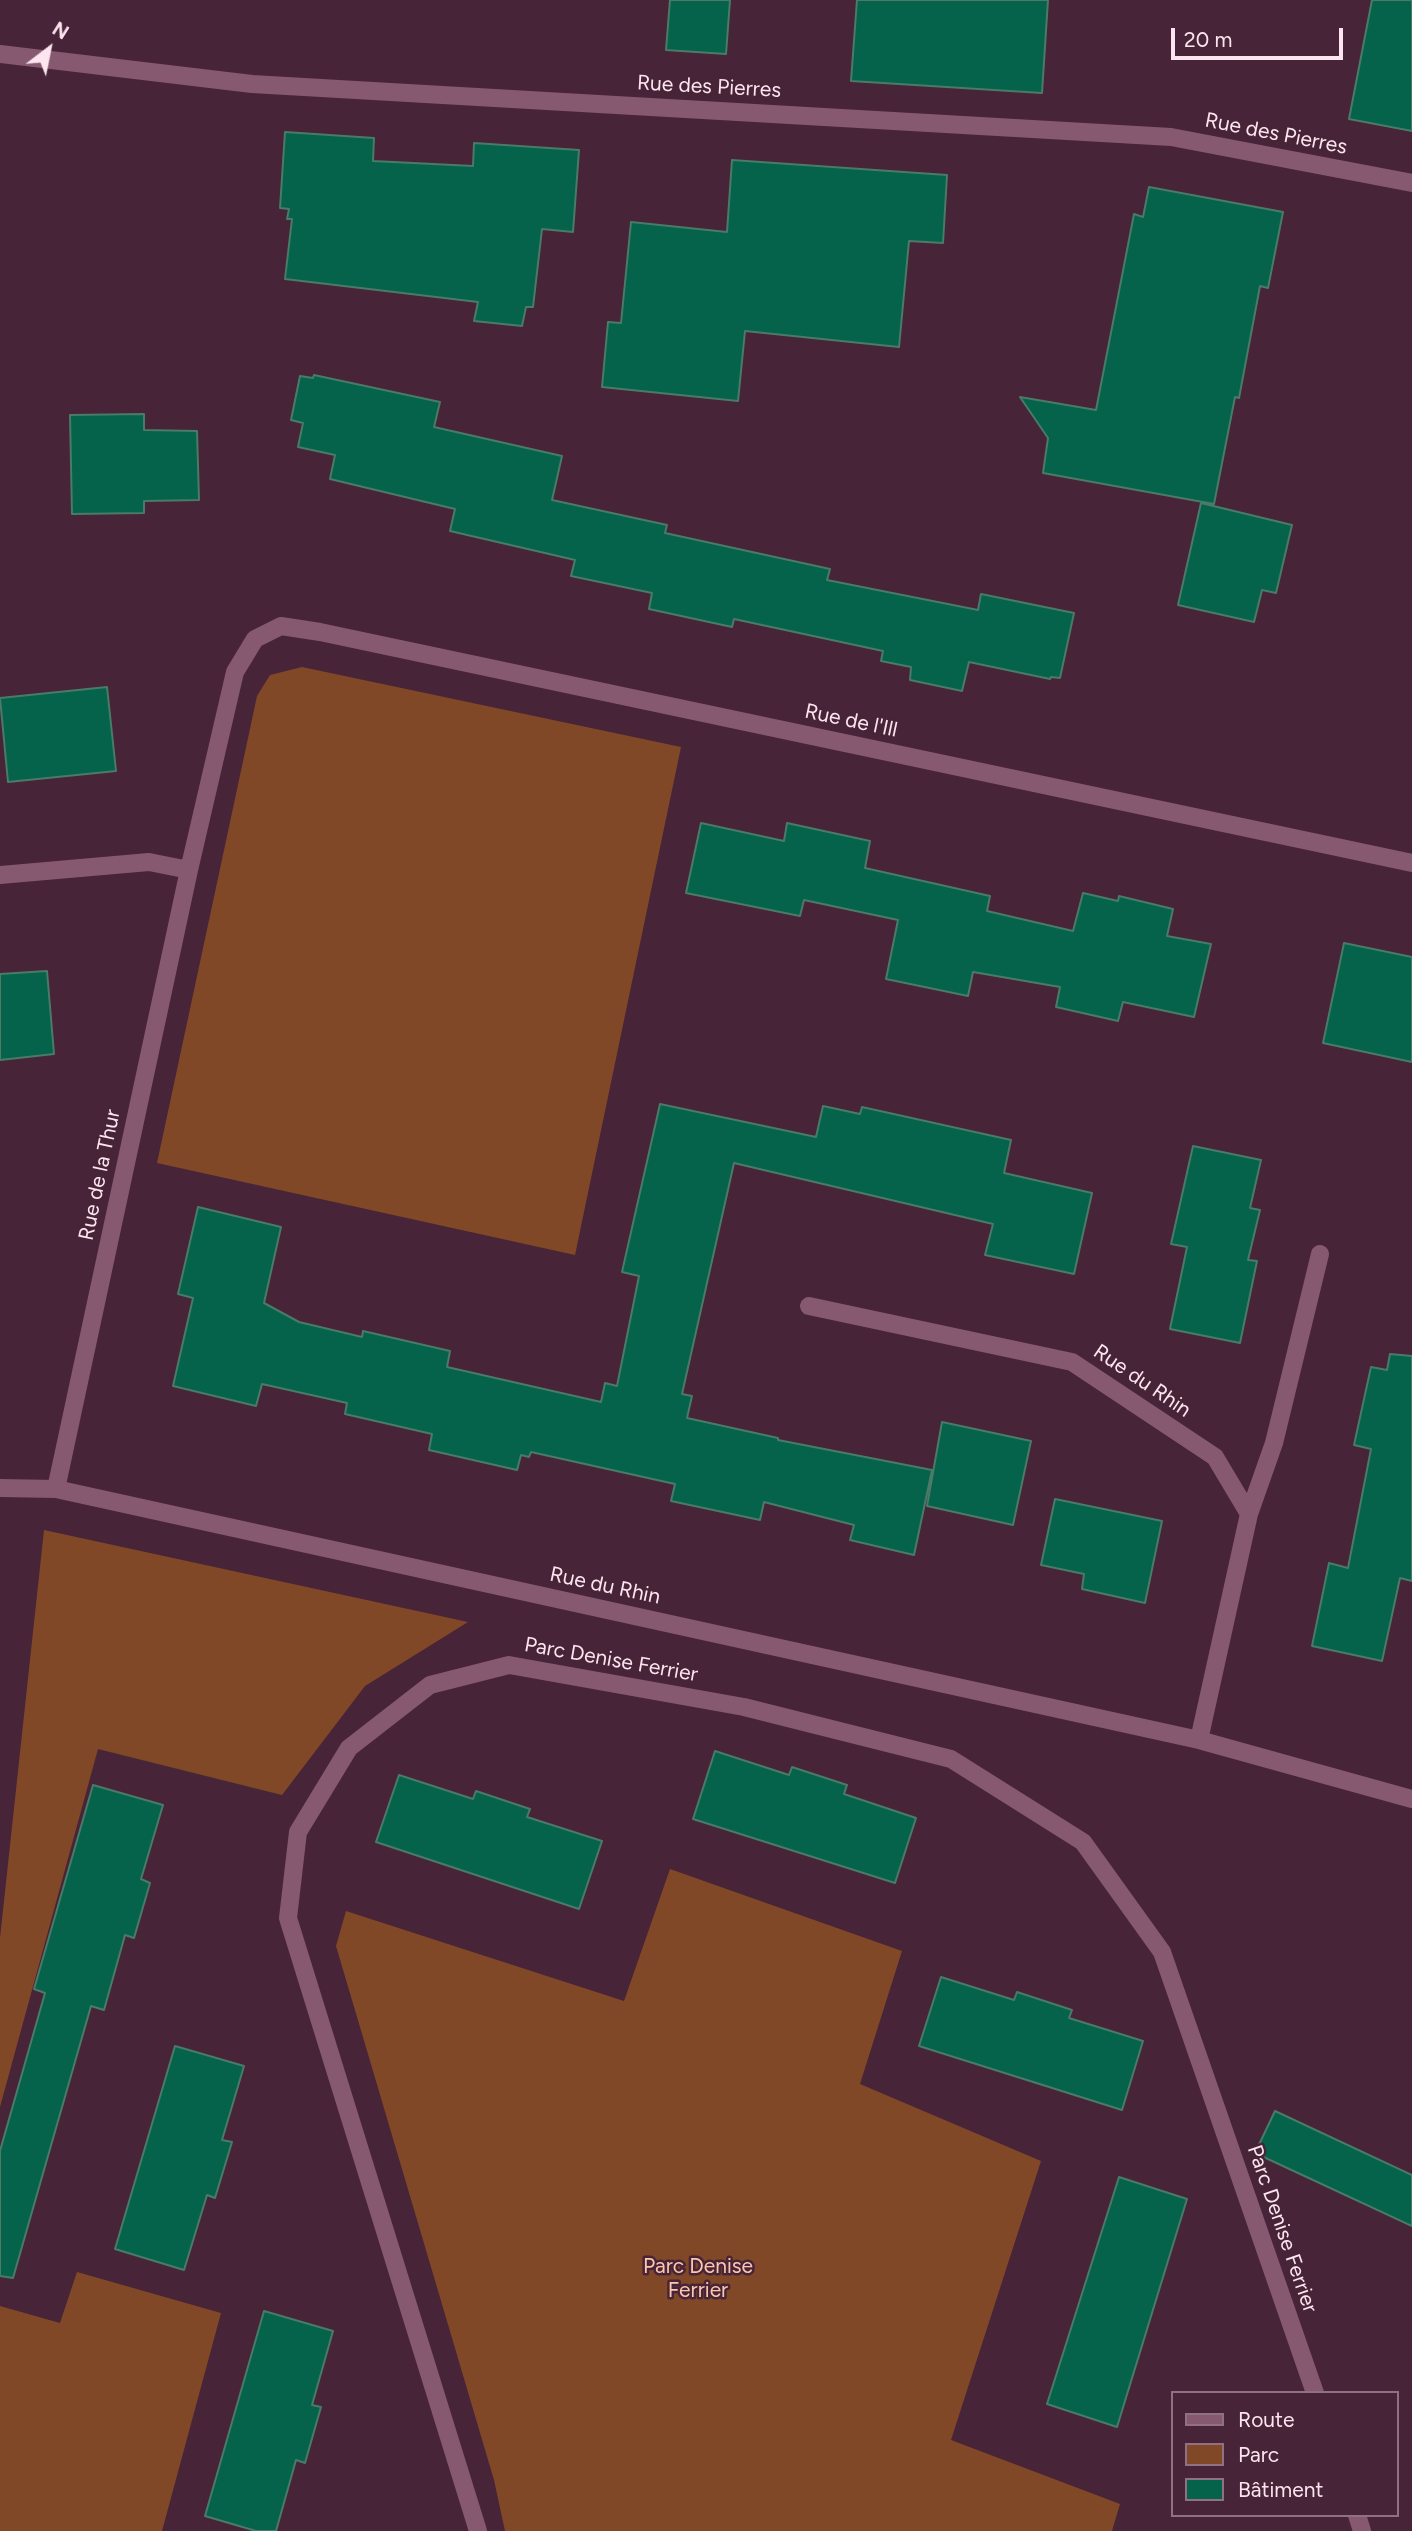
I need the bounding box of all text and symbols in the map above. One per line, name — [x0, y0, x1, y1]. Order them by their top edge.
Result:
north arrow — [14, 14, 84, 84]
scale bar — [1174, 14, 1346, 58]
text: N — [48, 17, 73, 44]
text: 20 m — [1184, 27, 1232, 52]
street label: Rue des Pierres — [636, 71, 782, 103]
street label: Rue des Pierres — [1203, 108, 1349, 160]
street label: Rue de l'Ill — [802, 699, 900, 743]
street label: Rue de la Thur — [74, 1107, 126, 1243]
street label: Rue du Rhin — [1088, 1339, 1196, 1423]
street label: Rue du Rhin — [548, 1562, 662, 1610]
street label: Parc Denise Ferrier — [522, 1632, 700, 1688]
street label: Parc Denise Ferrier — [1241, 2142, 1323, 2316]
park label: Parc Denise Ferrier — [643, 2254, 753, 2304]
legend — [1170, 2391, 1398, 2517]
text: Route — [1238, 2407, 1294, 2432]
text: Parc — [1238, 2442, 1279, 2467]
text: Bâtiment — [1238, 2477, 1323, 2502]

